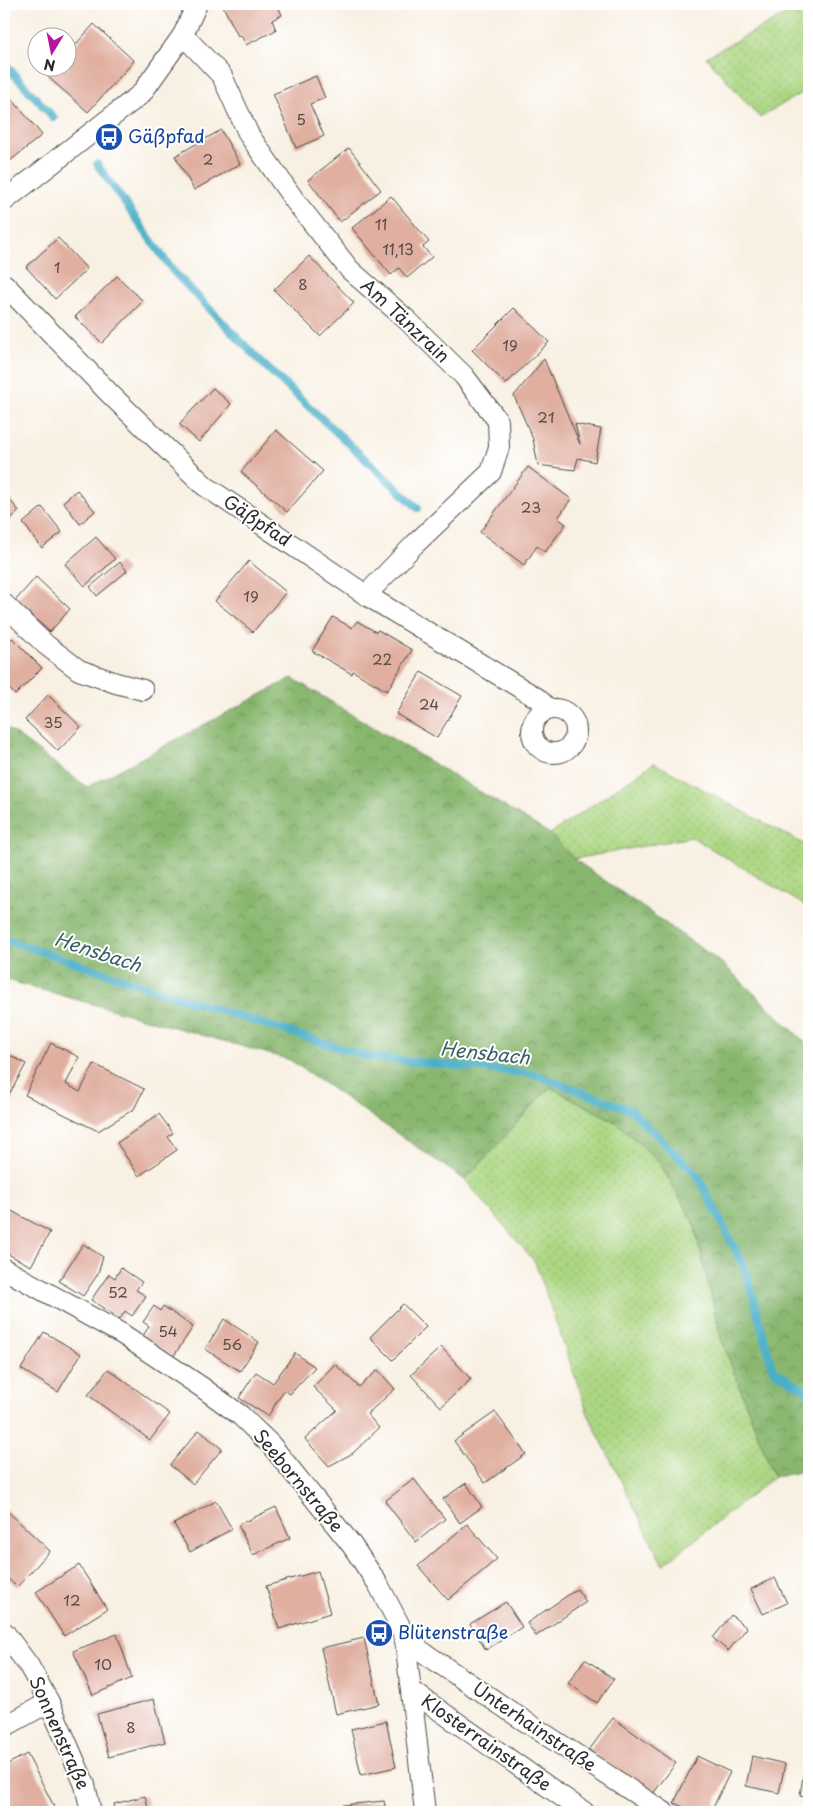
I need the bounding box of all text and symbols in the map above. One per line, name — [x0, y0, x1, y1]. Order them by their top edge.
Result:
north arrow — [28, 28, 78, 78]
text: N — [42, 54, 57, 77]
house number: 5 — [296, 107, 306, 130]
bus stop icon: Gäßpfad — [94, 122, 124, 152]
place label: Gäßpfad — [128, 122, 205, 149]
house number: 2 — [203, 147, 213, 170]
house number: 11 — [375, 212, 387, 235]
house number: 11,13 — [382, 237, 414, 260]
house number: 1 — [54, 255, 60, 278]
house number: 8 — [298, 272, 308, 295]
street label: Am Tänzrain — [356, 272, 457, 368]
house number: 19 — [502, 333, 518, 356]
house number: 21 — [537, 405, 555, 428]
street label: Gäßpfad — [219, 487, 297, 552]
house number: 23 — [521, 495, 541, 518]
house number: 19 — [243, 584, 259, 607]
house number: 22 — [372, 647, 392, 670]
house number: 24 — [419, 692, 439, 715]
house number: 35 — [43, 710, 63, 733]
water label: Hensbach — [51, 924, 146, 978]
water label: Hensbach — [439, 1033, 532, 1071]
house number: 52 — [108, 1280, 128, 1303]
house number: 54 — [158, 1319, 178, 1342]
house number: 56 — [222, 1332, 242, 1355]
street label: Seebornstraße — [248, 1422, 351, 1538]
house number: 12 — [63, 1588, 81, 1611]
bus stop icon: Blütenstraße — [364, 1618, 394, 1648]
place label: Blütenstraße — [398, 1618, 508, 1645]
house number: 10 — [94, 1652, 112, 1675]
street label: Sonnenstraße — [23, 1671, 97, 1794]
street label: Unterhainstraße — [468, 1674, 602, 1777]
street label: Klosterrainstraße — [416, 1687, 557, 1797]
house number: 8 — [126, 1715, 136, 1738]

